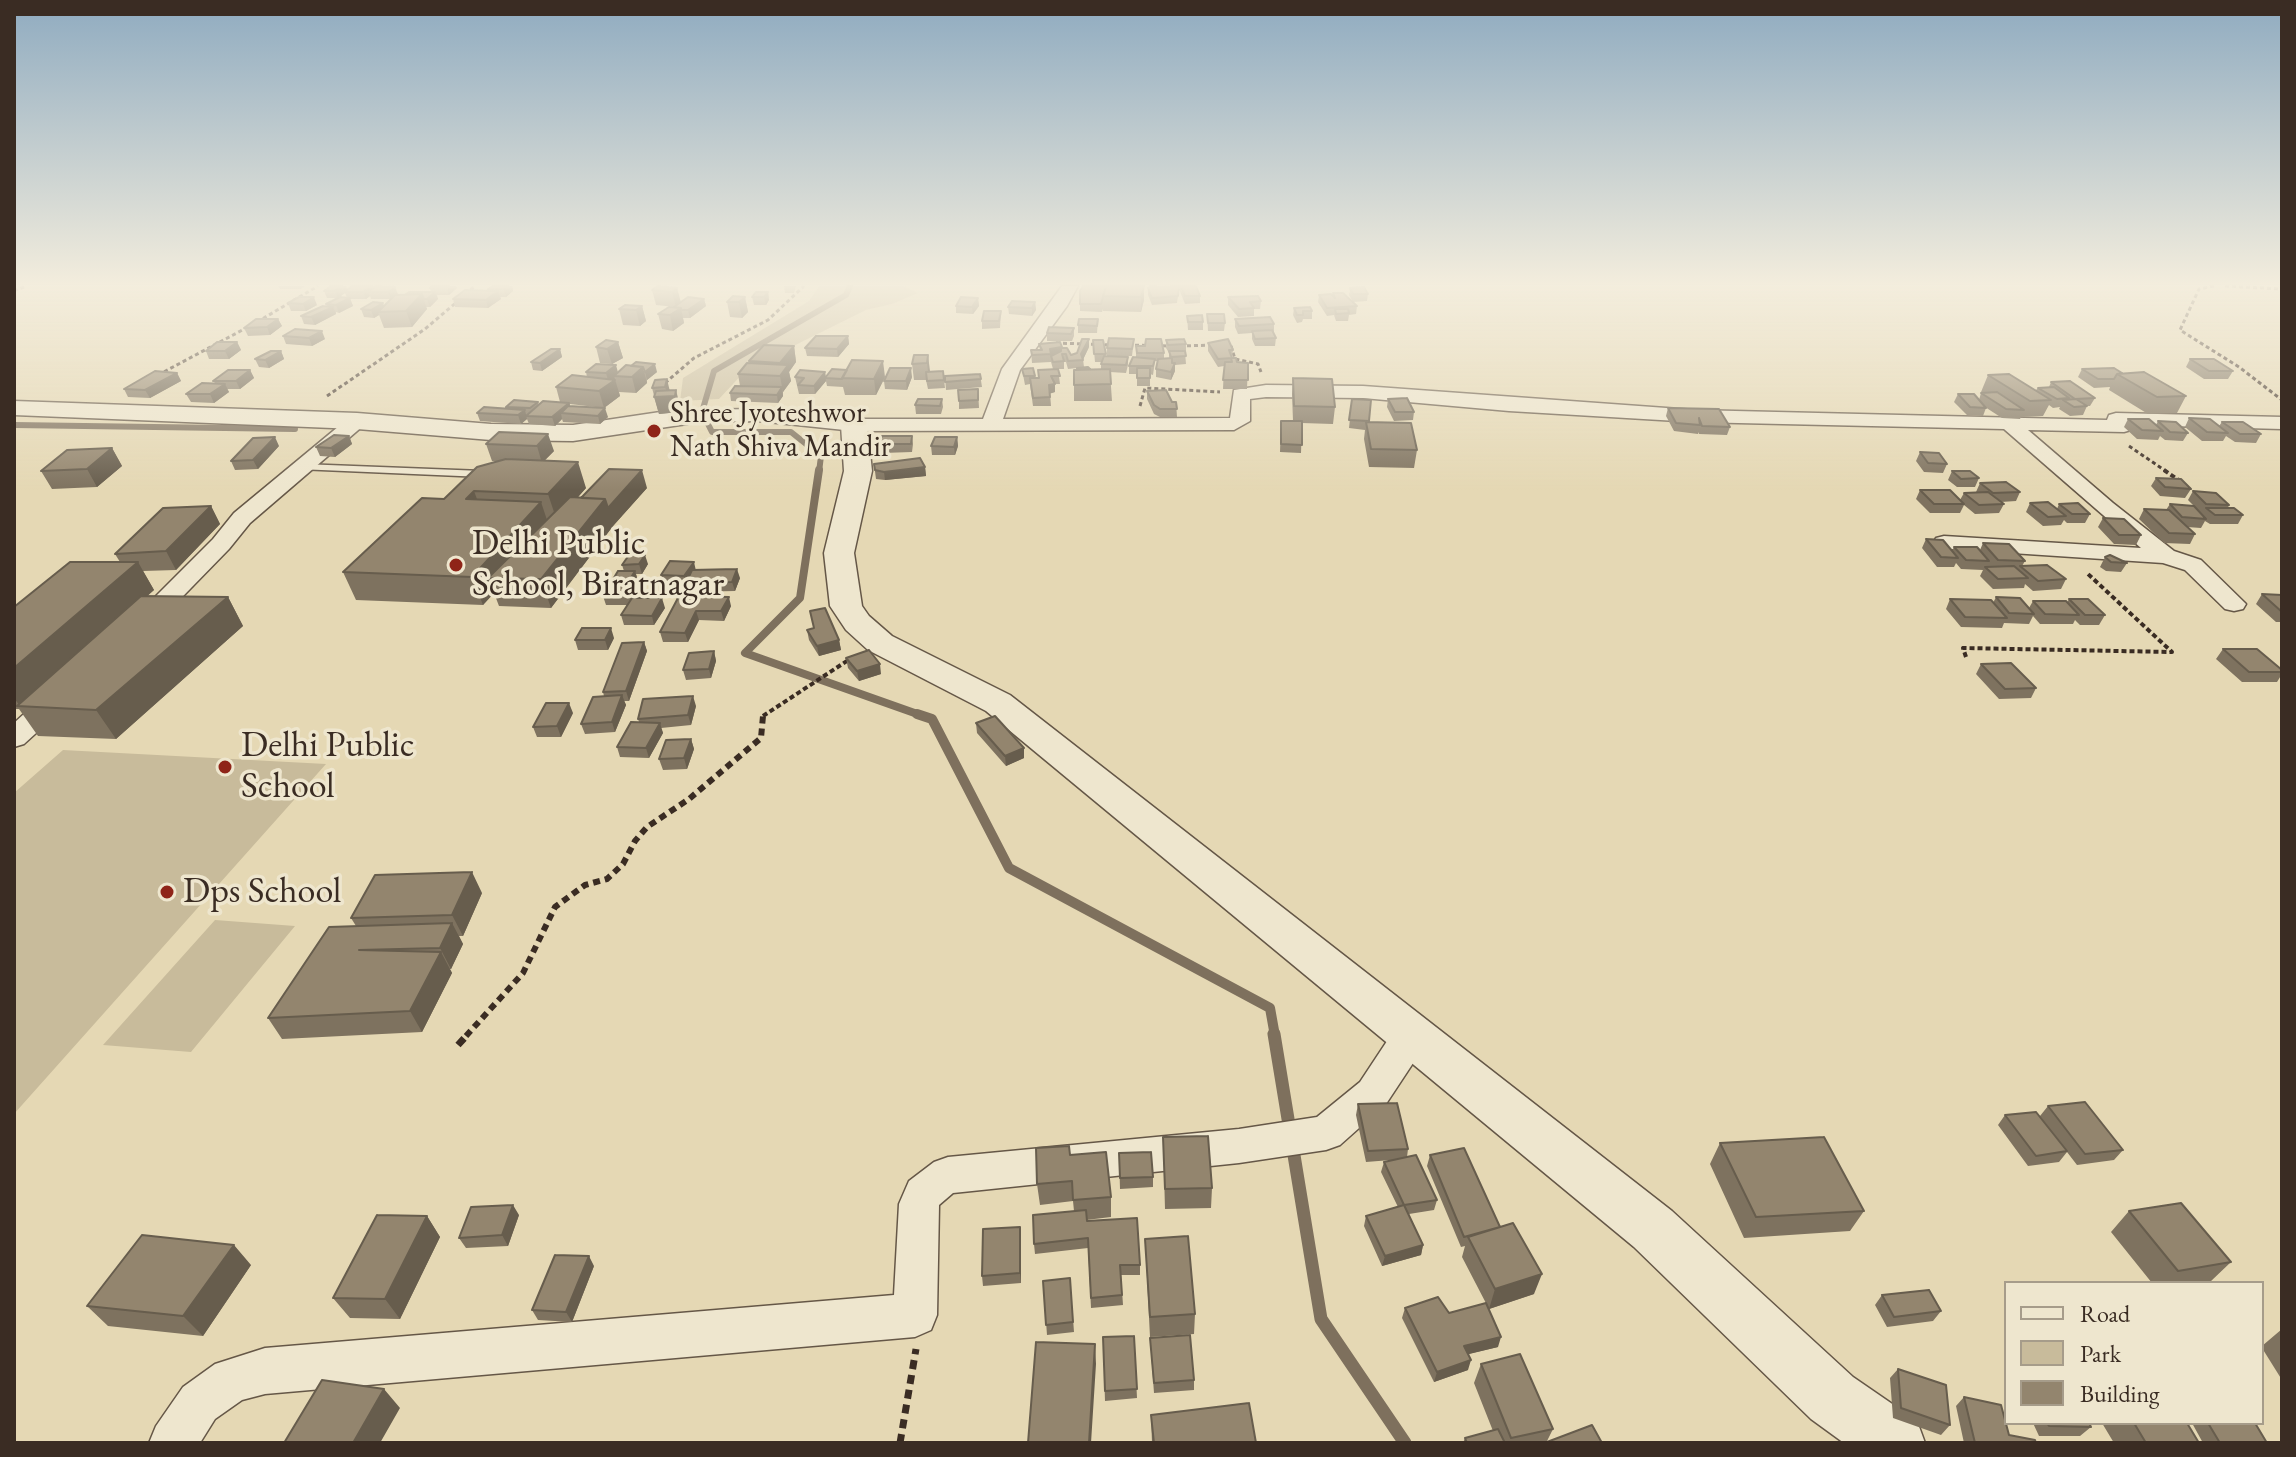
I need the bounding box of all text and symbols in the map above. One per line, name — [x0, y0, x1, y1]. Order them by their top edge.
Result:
place label: Shree Jyoteshwor Nath Shiva Mandir — [670, 396, 891, 466]
marker: Shree Jyoteshwor Nath Shiva Mandir — [645, 422, 663, 440]
place label: Delhi Public School, Biratnagar — [472, 522, 724, 607]
marker: Delhi Public School, Biratnagar — [447, 556, 465, 574]
place label: Delhi Public School — [241, 724, 414, 809]
marker: Delhi Public School — [216, 758, 234, 776]
place label: Dps School — [183, 870, 341, 914]
marker: Dps School — [158, 883, 176, 901]
legend — [2004, 1281, 2264, 1425]
text: Road — [2080, 1298, 2130, 1329]
text: Park — [2080, 1338, 2121, 1369]
text: Building — [2080, 1378, 2160, 1409]

